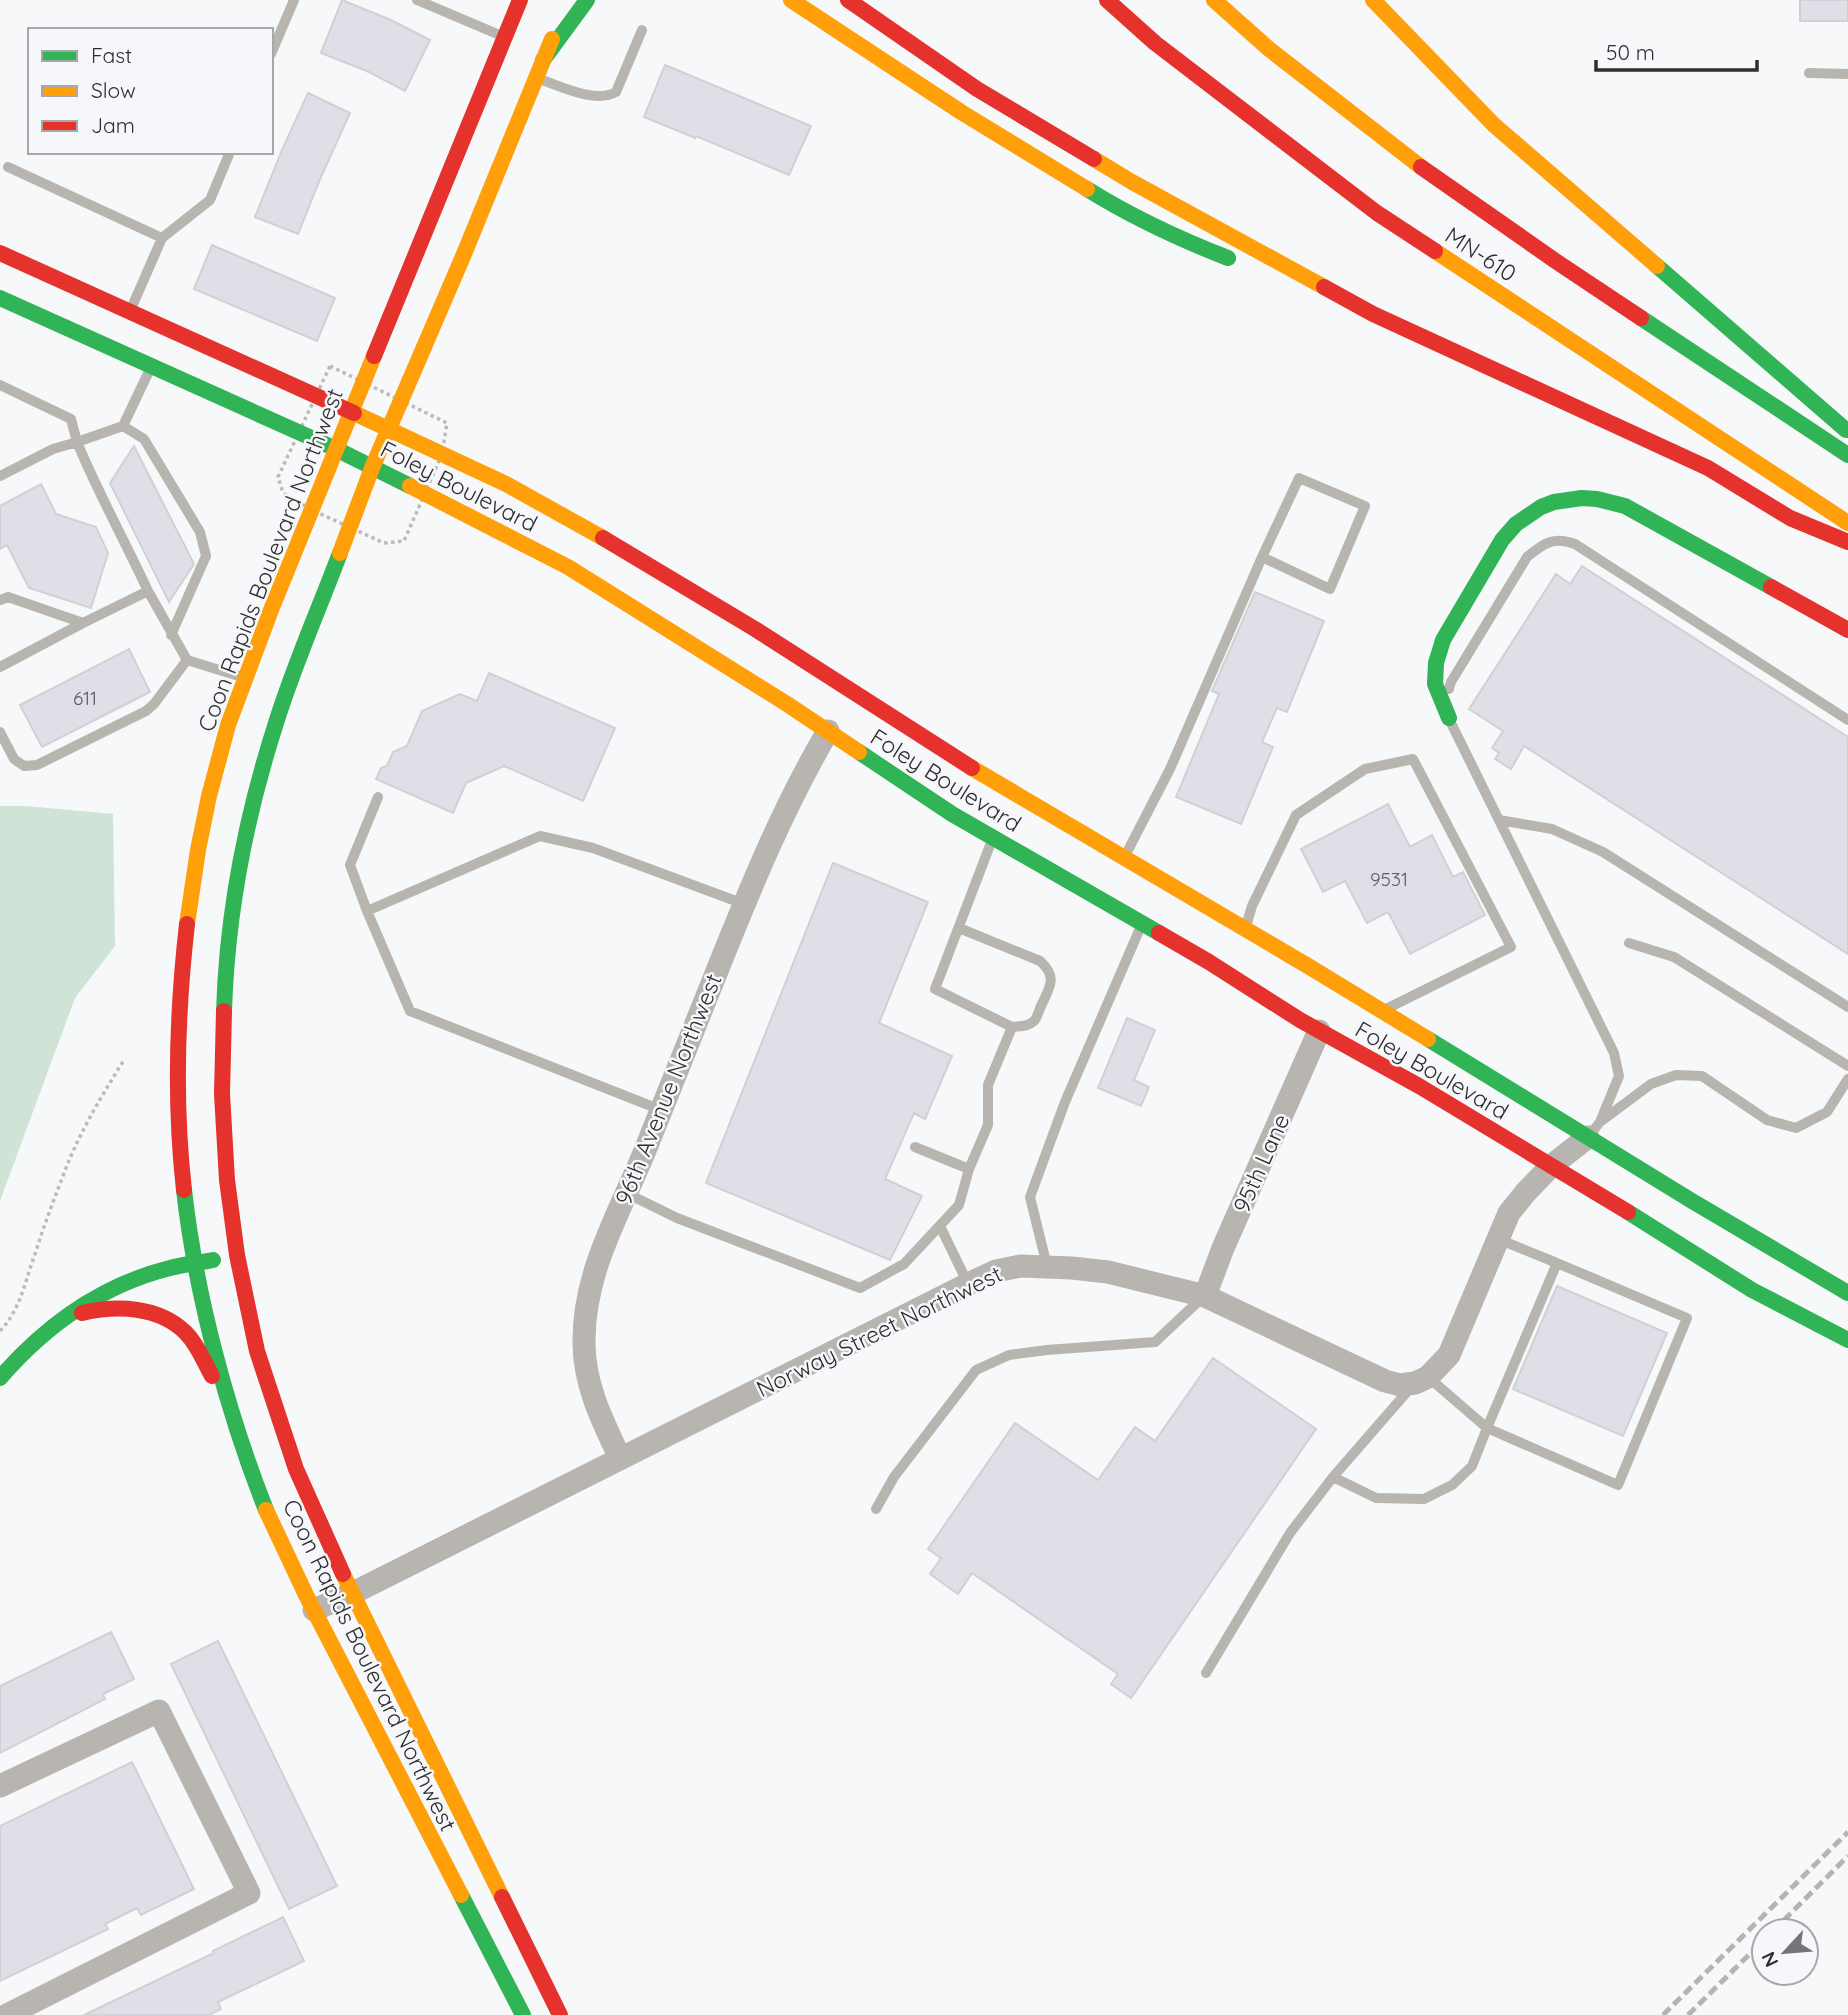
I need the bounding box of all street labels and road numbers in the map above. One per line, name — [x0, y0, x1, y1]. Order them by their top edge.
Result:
street label: MN-610 — [1440, 220, 1522, 288]
street label: Coon Rapids Boulevard Northwest — [191, 384, 349, 736]
street label: Foley Boulevard — [376, 434, 542, 538]
street label: Foley Boulevard — [865, 722, 1027, 838]
street label: 96th Avenue Northwest — [608, 969, 728, 1209]
street label: Foley Boulevard — [1350, 1014, 1514, 1126]
street label: 95th Lane — [1226, 1109, 1296, 1217]
street label: Norway Street Northwest — [751, 1259, 1007, 1403]
street label: Coon Rapids Boulevard Northwest — [277, 1494, 463, 1836]

